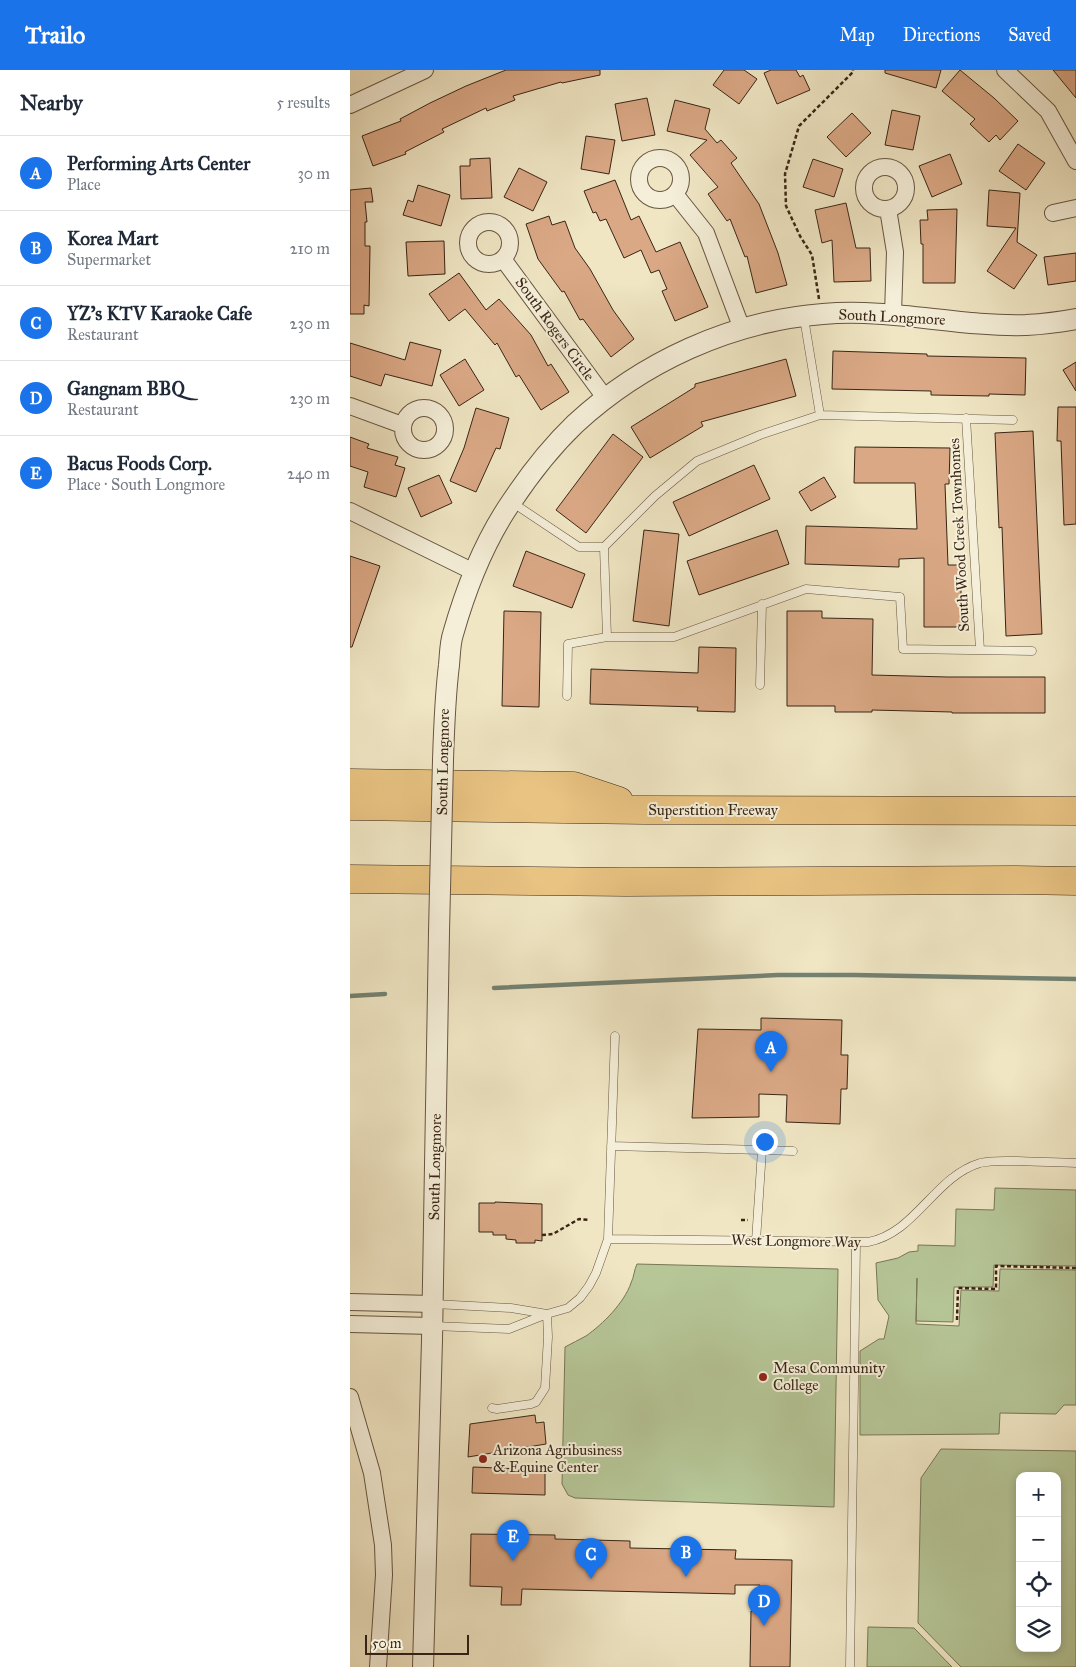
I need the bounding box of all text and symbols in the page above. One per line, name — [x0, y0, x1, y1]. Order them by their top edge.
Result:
text: Trailo — [25, 20, 85, 50]
text: Map — [839, 24, 875, 46]
text: Directions — [903, 24, 980, 46]
text: Saved — [1008, 24, 1051, 46]
text: Nearby — [20, 90, 83, 116]
text: 5 results — [276, 93, 330, 112]
text: Performing Arts Center — [67, 152, 250, 175]
text: A — [31, 164, 41, 183]
text: 30 m — [297, 164, 330, 183]
text: Place — [67, 175, 101, 194]
text: Korea Mart — [67, 227, 158, 250]
text: B — [31, 239, 41, 258]
text: 210 m — [290, 239, 330, 258]
text: Supermarket — [67, 250, 151, 269]
street label: South Rogers Circle — [511, 274, 599, 384]
text: YZ's KTV Karaoke Cafe — [67, 302, 252, 325]
street label: South Longmore — [838, 305, 946, 329]
text: C — [31, 314, 41, 333]
text: 230 m — [290, 314, 330, 333]
text: Restaurant — [67, 325, 139, 344]
text: Gangnam BBQ — [67, 377, 185, 400]
text: D — [30, 389, 42, 408]
text: 230 m — [290, 389, 330, 408]
text: Restaurant — [67, 400, 139, 419]
street label: South Wood Creek Townhomes — [945, 438, 973, 632]
text: Bacus Foods Corp. — [67, 452, 212, 475]
text: E — [30, 464, 42, 483]
text: 240 m — [287, 464, 330, 483]
text: Place · South Longmore — [67, 475, 225, 494]
street label: South Longmore — [433, 708, 453, 816]
street label: Superstition Freeway — [648, 801, 779, 819]
pin: A — [755, 1031, 787, 1072]
street label: South Longmore — [425, 1113, 445, 1221]
your location — [752, 1129, 778, 1155]
street label: West Longmore Way — [731, 1231, 862, 1251]
place label: Mesa Community College — [773, 1359, 886, 1394]
marker: Mesa Community College — [757, 1371, 769, 1383]
place label: Arizona Agribusiness & Equine Center — [492, 1441, 622, 1477]
marker: Arizona Agribusiness & Equine Center — [477, 1453, 489, 1465]
map controls — [1016, 1472, 1061, 1652]
button: + — [1016, 1472, 1061, 1517]
button: − — [1016, 1517, 1061, 1562]
pin: E — [497, 1520, 529, 1561]
pin: B — [670, 1536, 702, 1577]
pin: C — [575, 1538, 607, 1579]
button: locate — [1016, 1562, 1061, 1607]
pin: D — [748, 1585, 780, 1626]
button: layers — [1016, 1607, 1061, 1652]
scale bar — [365, 1632, 469, 1655]
text: 50 m — [372, 1635, 401, 1652]

